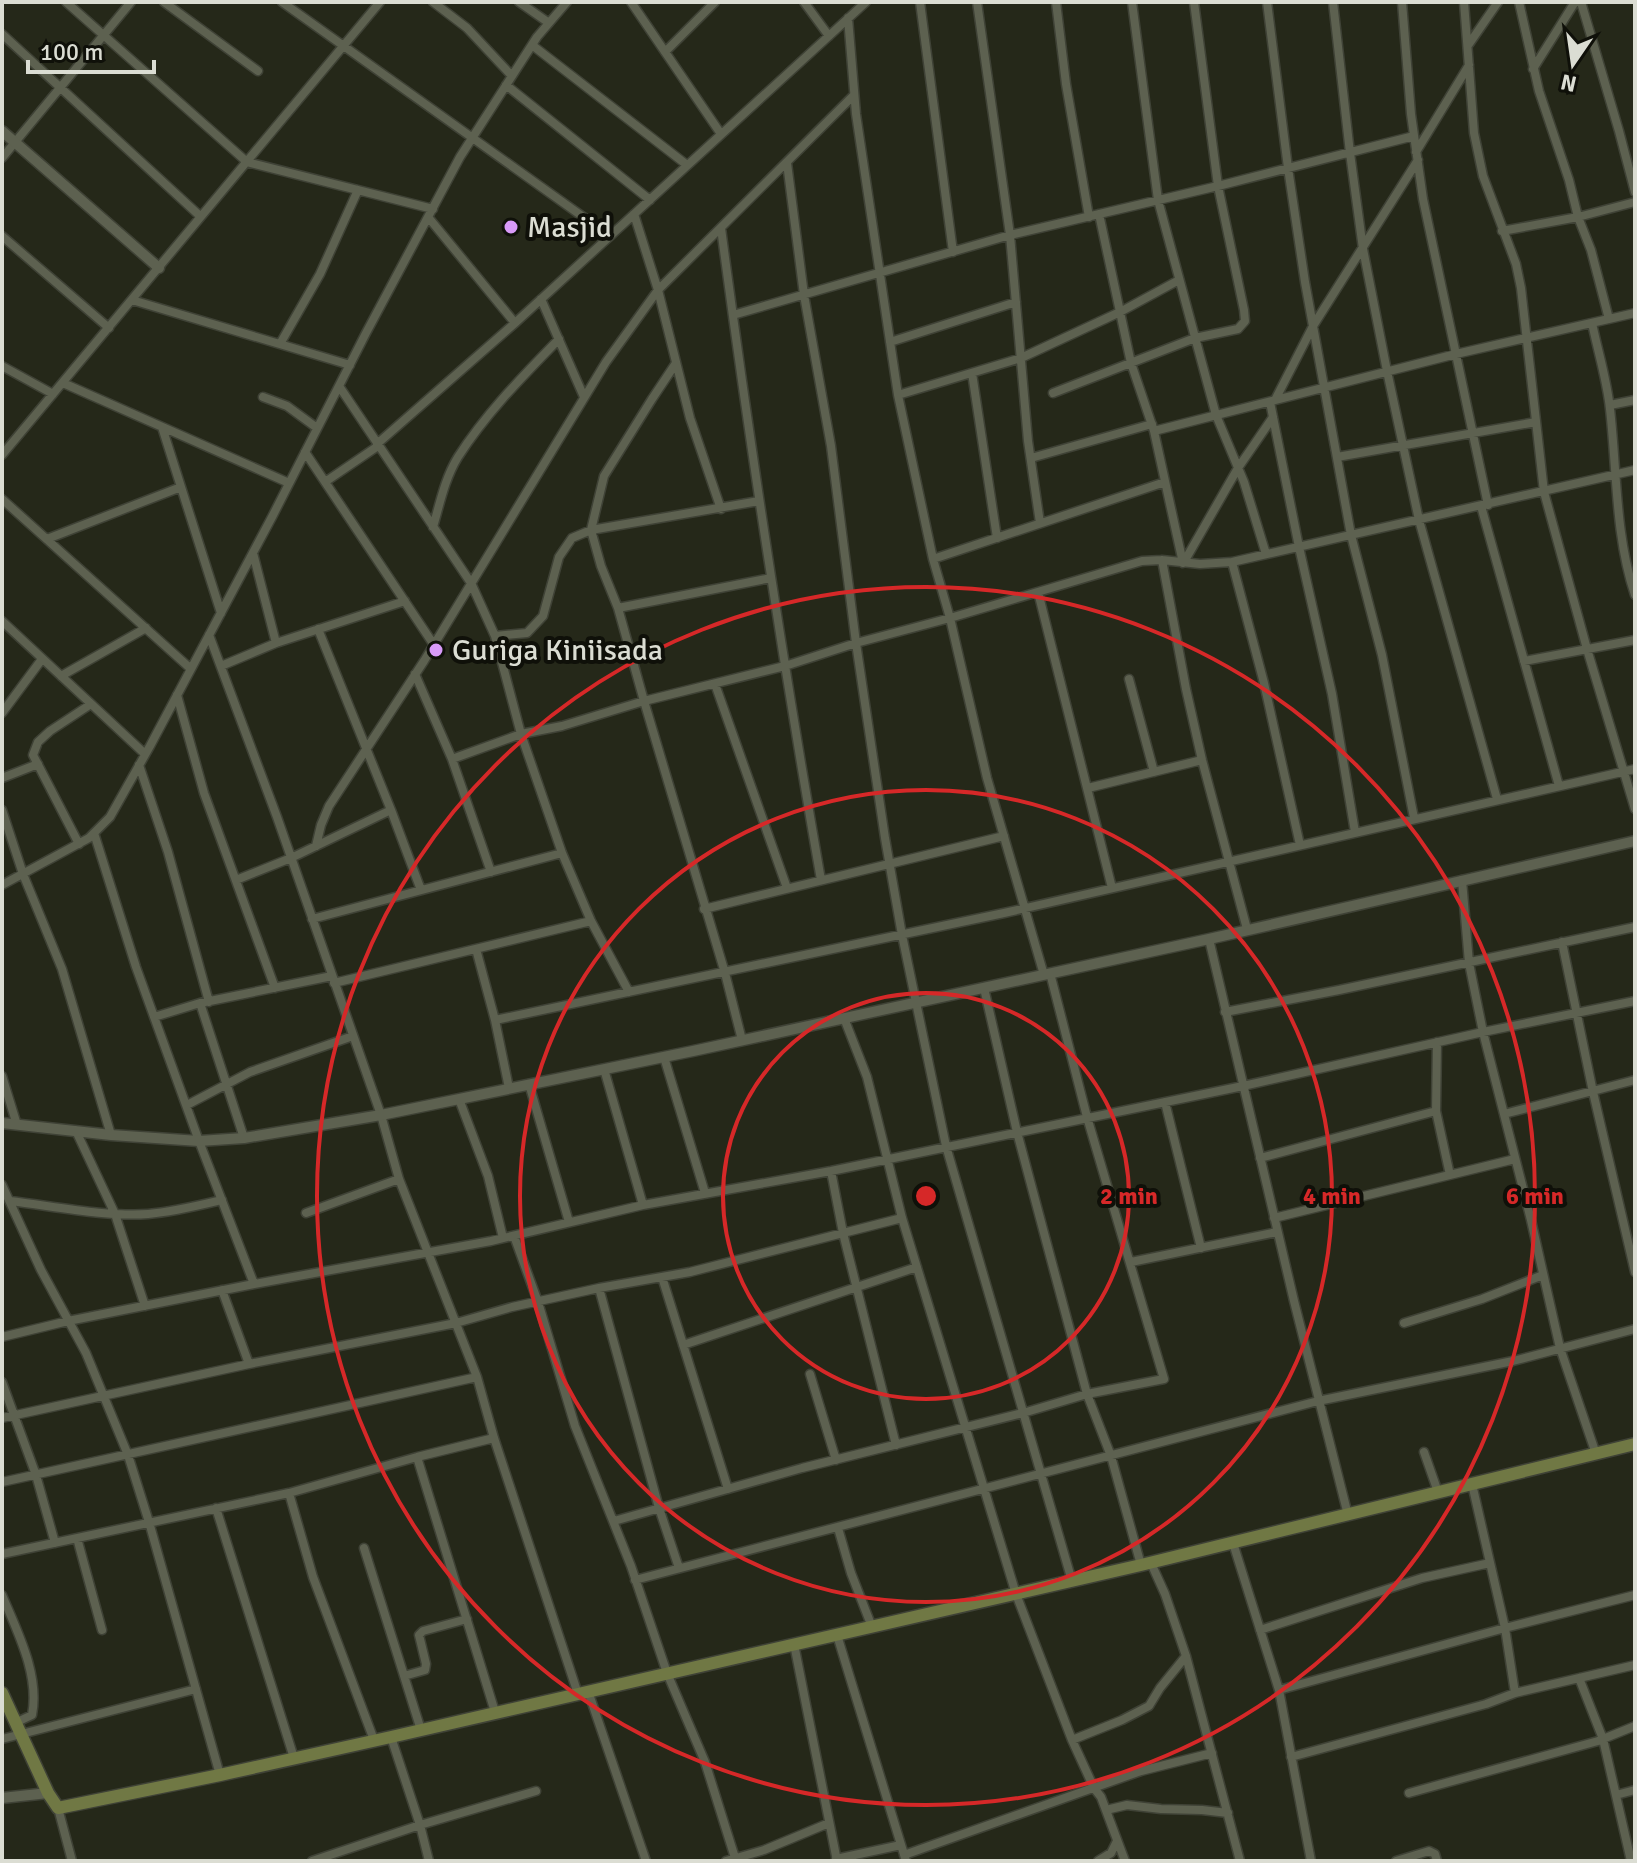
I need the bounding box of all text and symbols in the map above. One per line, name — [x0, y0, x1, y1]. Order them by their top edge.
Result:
scale bar — [28, 24, 154, 74]
north arrow — [1533, 24, 1613, 104]
text: 100 m — [40, 37, 103, 67]
text: N — [1558, 68, 1579, 98]
place label: Masjid — [527, 209, 612, 246]
marker: Masjid — [502, 218, 520, 236]
place label: Guriga Kiniisada — [452, 632, 663, 669]
marker: Guriga Kiniisada — [427, 641, 445, 659]
text: 2 min — [1100, 1181, 1158, 1211]
text: 4 min — [1303, 1181, 1361, 1211]
text: 6 min — [1506, 1181, 1564, 1211]
centre of rings — [912, 1182, 940, 1210]

